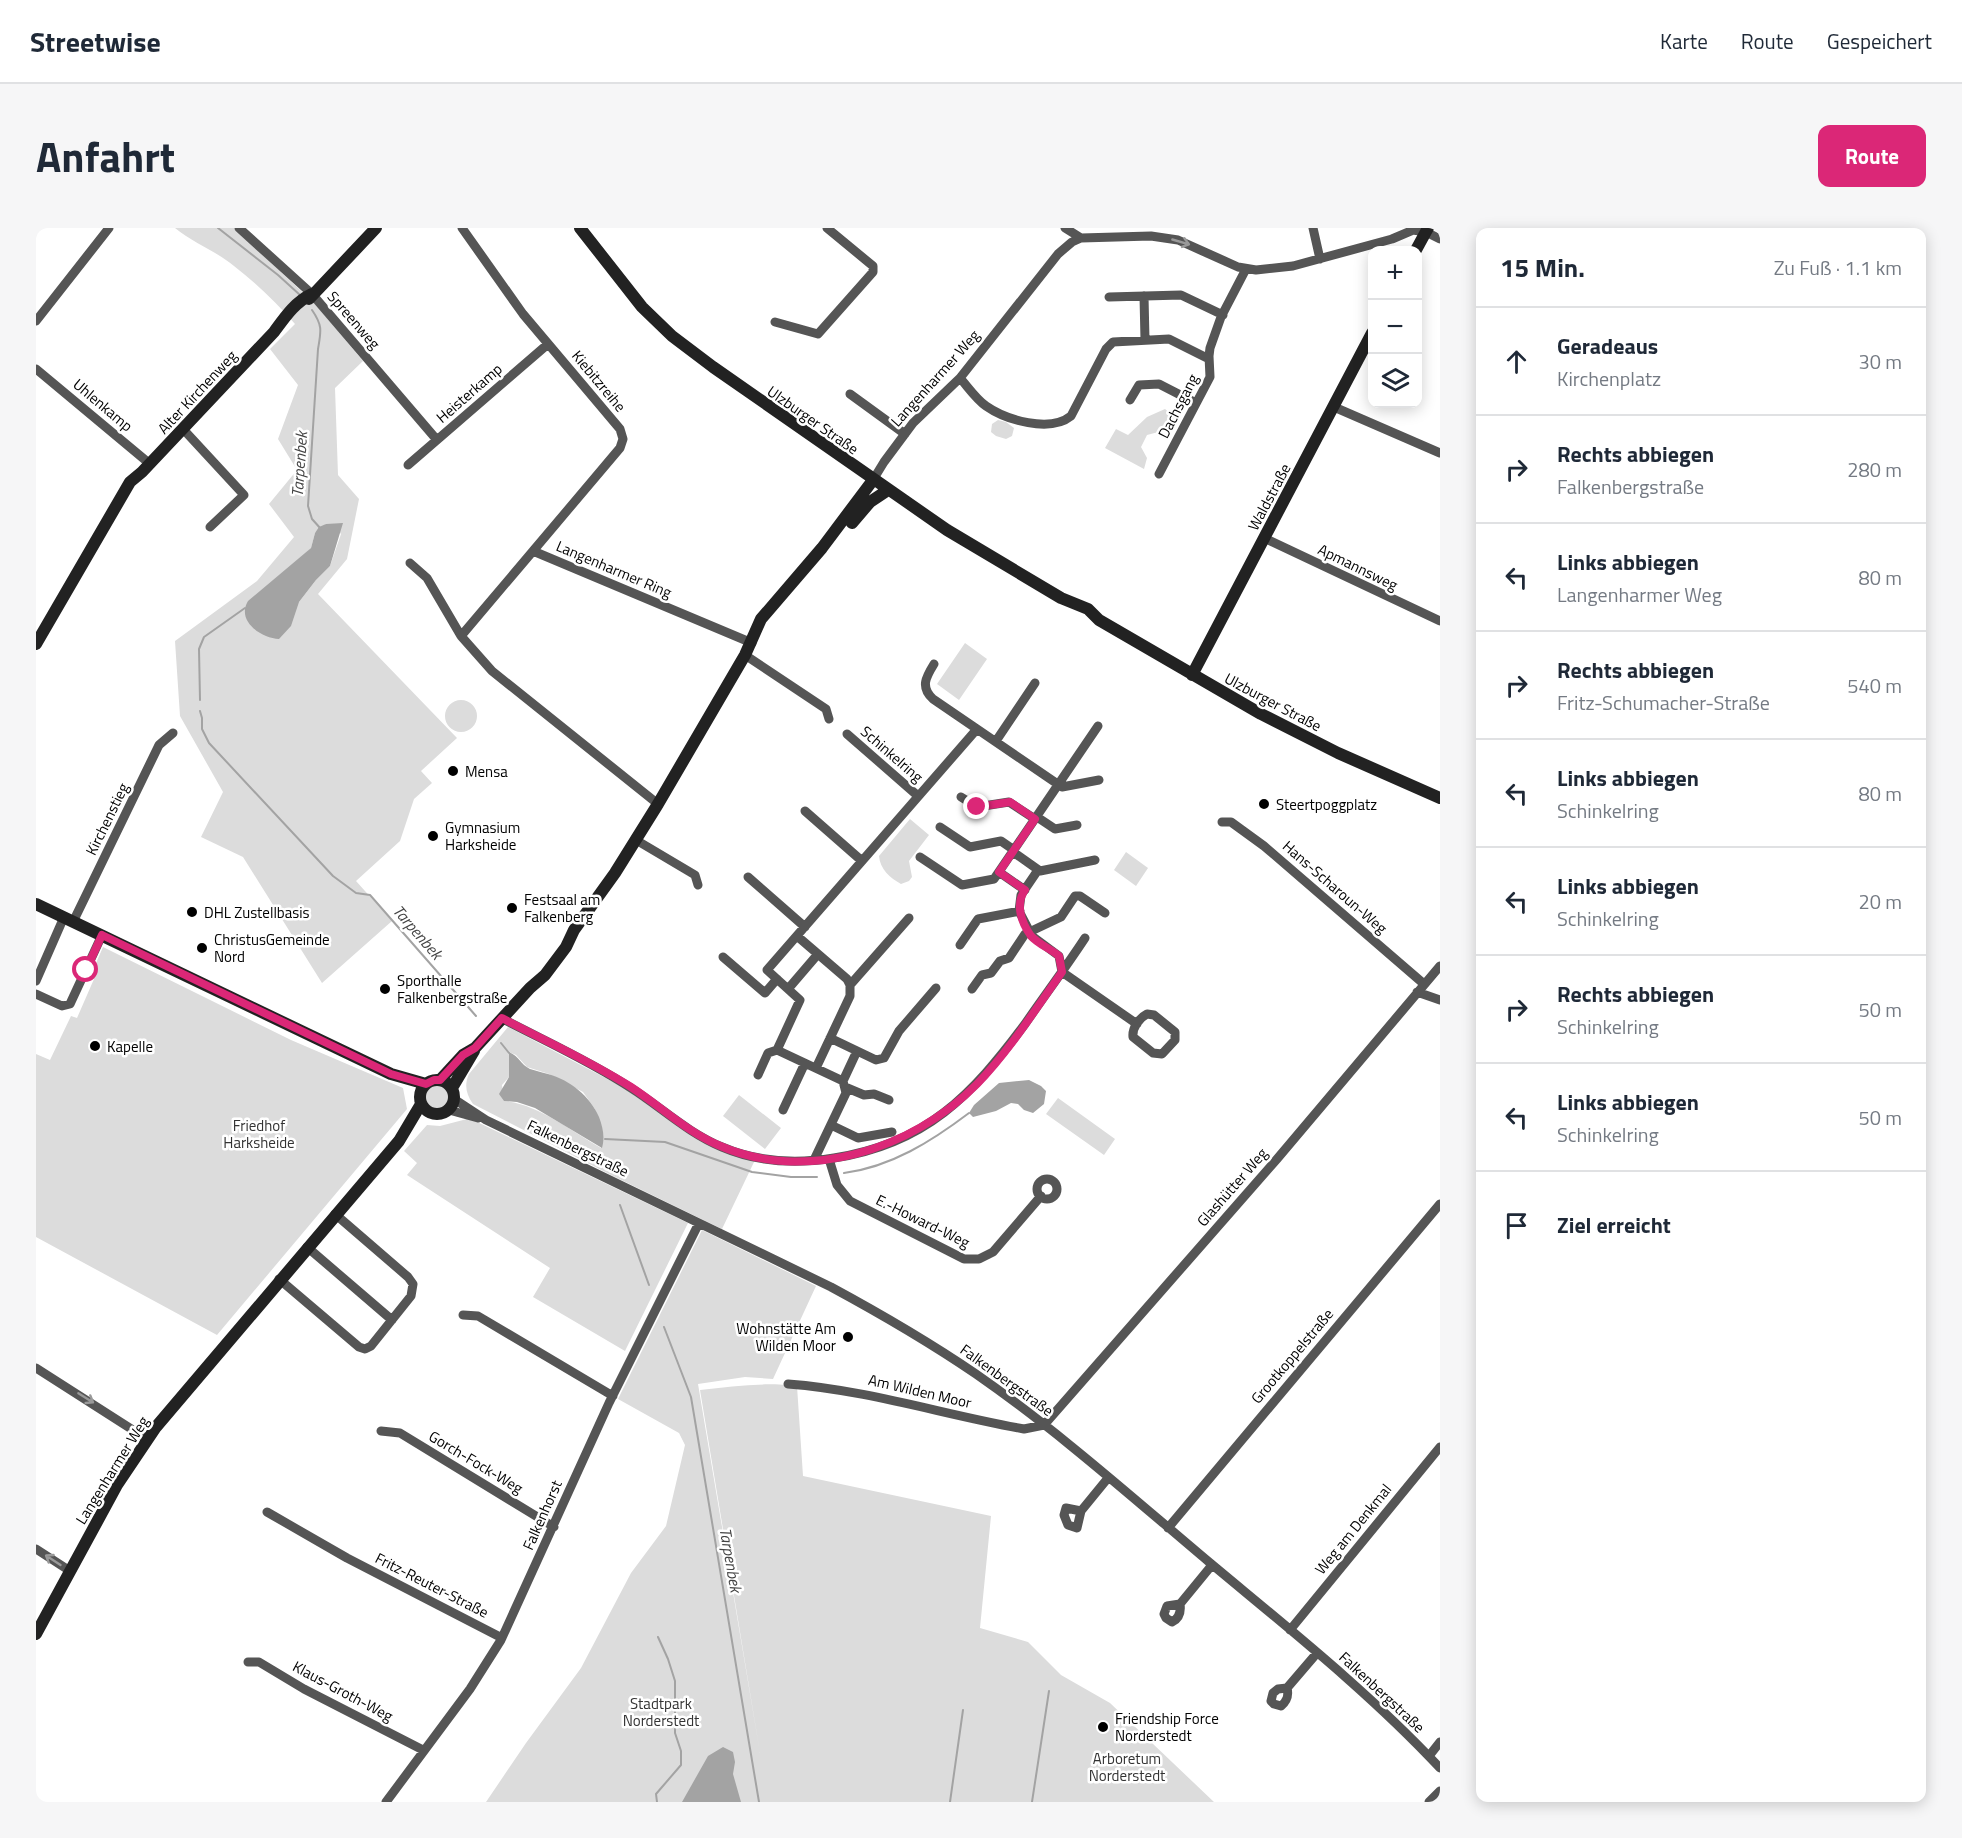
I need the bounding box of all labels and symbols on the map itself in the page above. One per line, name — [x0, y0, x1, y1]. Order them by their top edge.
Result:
one-way arrow — [1171, 236, 1190, 248]
street label: Spreenweg — [322, 286, 386, 354]
street label: Langenharmer Weg — [885, 324, 985, 432]
street label: Alter Kirchenweg — [152, 345, 242, 439]
street label: Kiebitzreihe — [566, 345, 632, 417]
street label: Heisterkamp — [431, 358, 507, 428]
street label: Dachsgang — [1152, 369, 1204, 442]
street label: Uhlenkamp — [68, 373, 138, 437]
street label: Ulzburger Straße — [763, 380, 863, 460]
water label: Tarpenbek — [285, 429, 313, 497]
street label: Waldstraße — [1242, 459, 1296, 535]
street label: Langenharmer Ring — [553, 534, 676, 604]
street label: Apmannsweg — [1314, 538, 1402, 596]
street label: Ulzburger Straße — [1220, 667, 1326, 737]
street label: Schinkelring — [856, 720, 929, 788]
place label: Mensa — [465, 760, 508, 783]
marker: Mensa — [446, 764, 460, 778]
street label: Kirchenstieg — [80, 779, 135, 859]
route end — [963, 793, 989, 819]
place label: Steertpoggplatz — [1276, 793, 1377, 816]
marker: Steertpoggplatz — [1257, 797, 1271, 811]
place label: Gymnasium Harksheide — [445, 816, 520, 856]
marker: Gymnasium Harksheide — [426, 829, 440, 843]
street label: Hans-Scharoun-Weg — [1277, 835, 1393, 939]
place label: Festsaal am Falkenberg — [524, 888, 600, 928]
water label: Tarpenbek — [388, 900, 450, 966]
place label: DHL Zustellbasis — [204, 901, 310, 924]
marker: Festsaal am Falkenberg — [505, 901, 519, 915]
marker: DHL Zustellbasis — [185, 905, 199, 919]
place label: ChristusGemeinde Nord — [214, 928, 330, 968]
marker: ChristusGemeinde Nord — [195, 941, 209, 955]
route start — [72, 956, 98, 982]
place label: Sporthalle Falkenbergstraße — [397, 969, 507, 1009]
marker: Sporthalle Falkenbergstraße — [378, 982, 392, 996]
place label: Kapelle — [107, 1035, 153, 1058]
marker: Kapelle — [88, 1039, 102, 1053]
street label: Falkenbergstraße — [523, 1113, 633, 1183]
park label: Friedhof Harksheide — [223, 1114, 295, 1154]
street label: Glashütter Weg — [1191, 1142, 1273, 1232]
street label: E.-Howard-Weg — [872, 1188, 974, 1254]
street label: Grootkoppelstraße — [1245, 1303, 1339, 1409]
place label: Wohnstätte Am Wilden Moor — [736, 1317, 836, 1357]
marker: Wohnstätte Am Wilden Moor — [841, 1330, 855, 1344]
street label: Falkenbergstraße — [956, 1338, 1058, 1422]
street label: Am Wilden Moor — [866, 1368, 974, 1414]
one-way arrow — [77, 1393, 94, 1405]
street label: Langenharmer Weg — [69, 1411, 155, 1529]
street label: Gorch-Fock-Weg — [424, 1425, 528, 1499]
street label: Falkenhorst — [516, 1476, 568, 1554]
street label: Weg am Denkmal — [1309, 1479, 1397, 1579]
water label: Tarpenbek — [714, 1526, 749, 1596]
street label: Fritz-Reuter-Straße — [371, 1546, 493, 1624]
one-way arrow — [45, 1553, 62, 1565]
street label: Falkenbergstraße — [1334, 1646, 1430, 1738]
street label: Klaus-Groth-Weg — [289, 1655, 398, 1727]
park label: Stadtpark Norderstedt — [623, 1692, 700, 1732]
place label: Friendship Force Norderstedt — [1115, 1707, 1219, 1747]
marker: Friendship Force Norderstedt — [1096, 1720, 1110, 1734]
park label: Arboretum Norderstedt — [1089, 1747, 1166, 1787]

